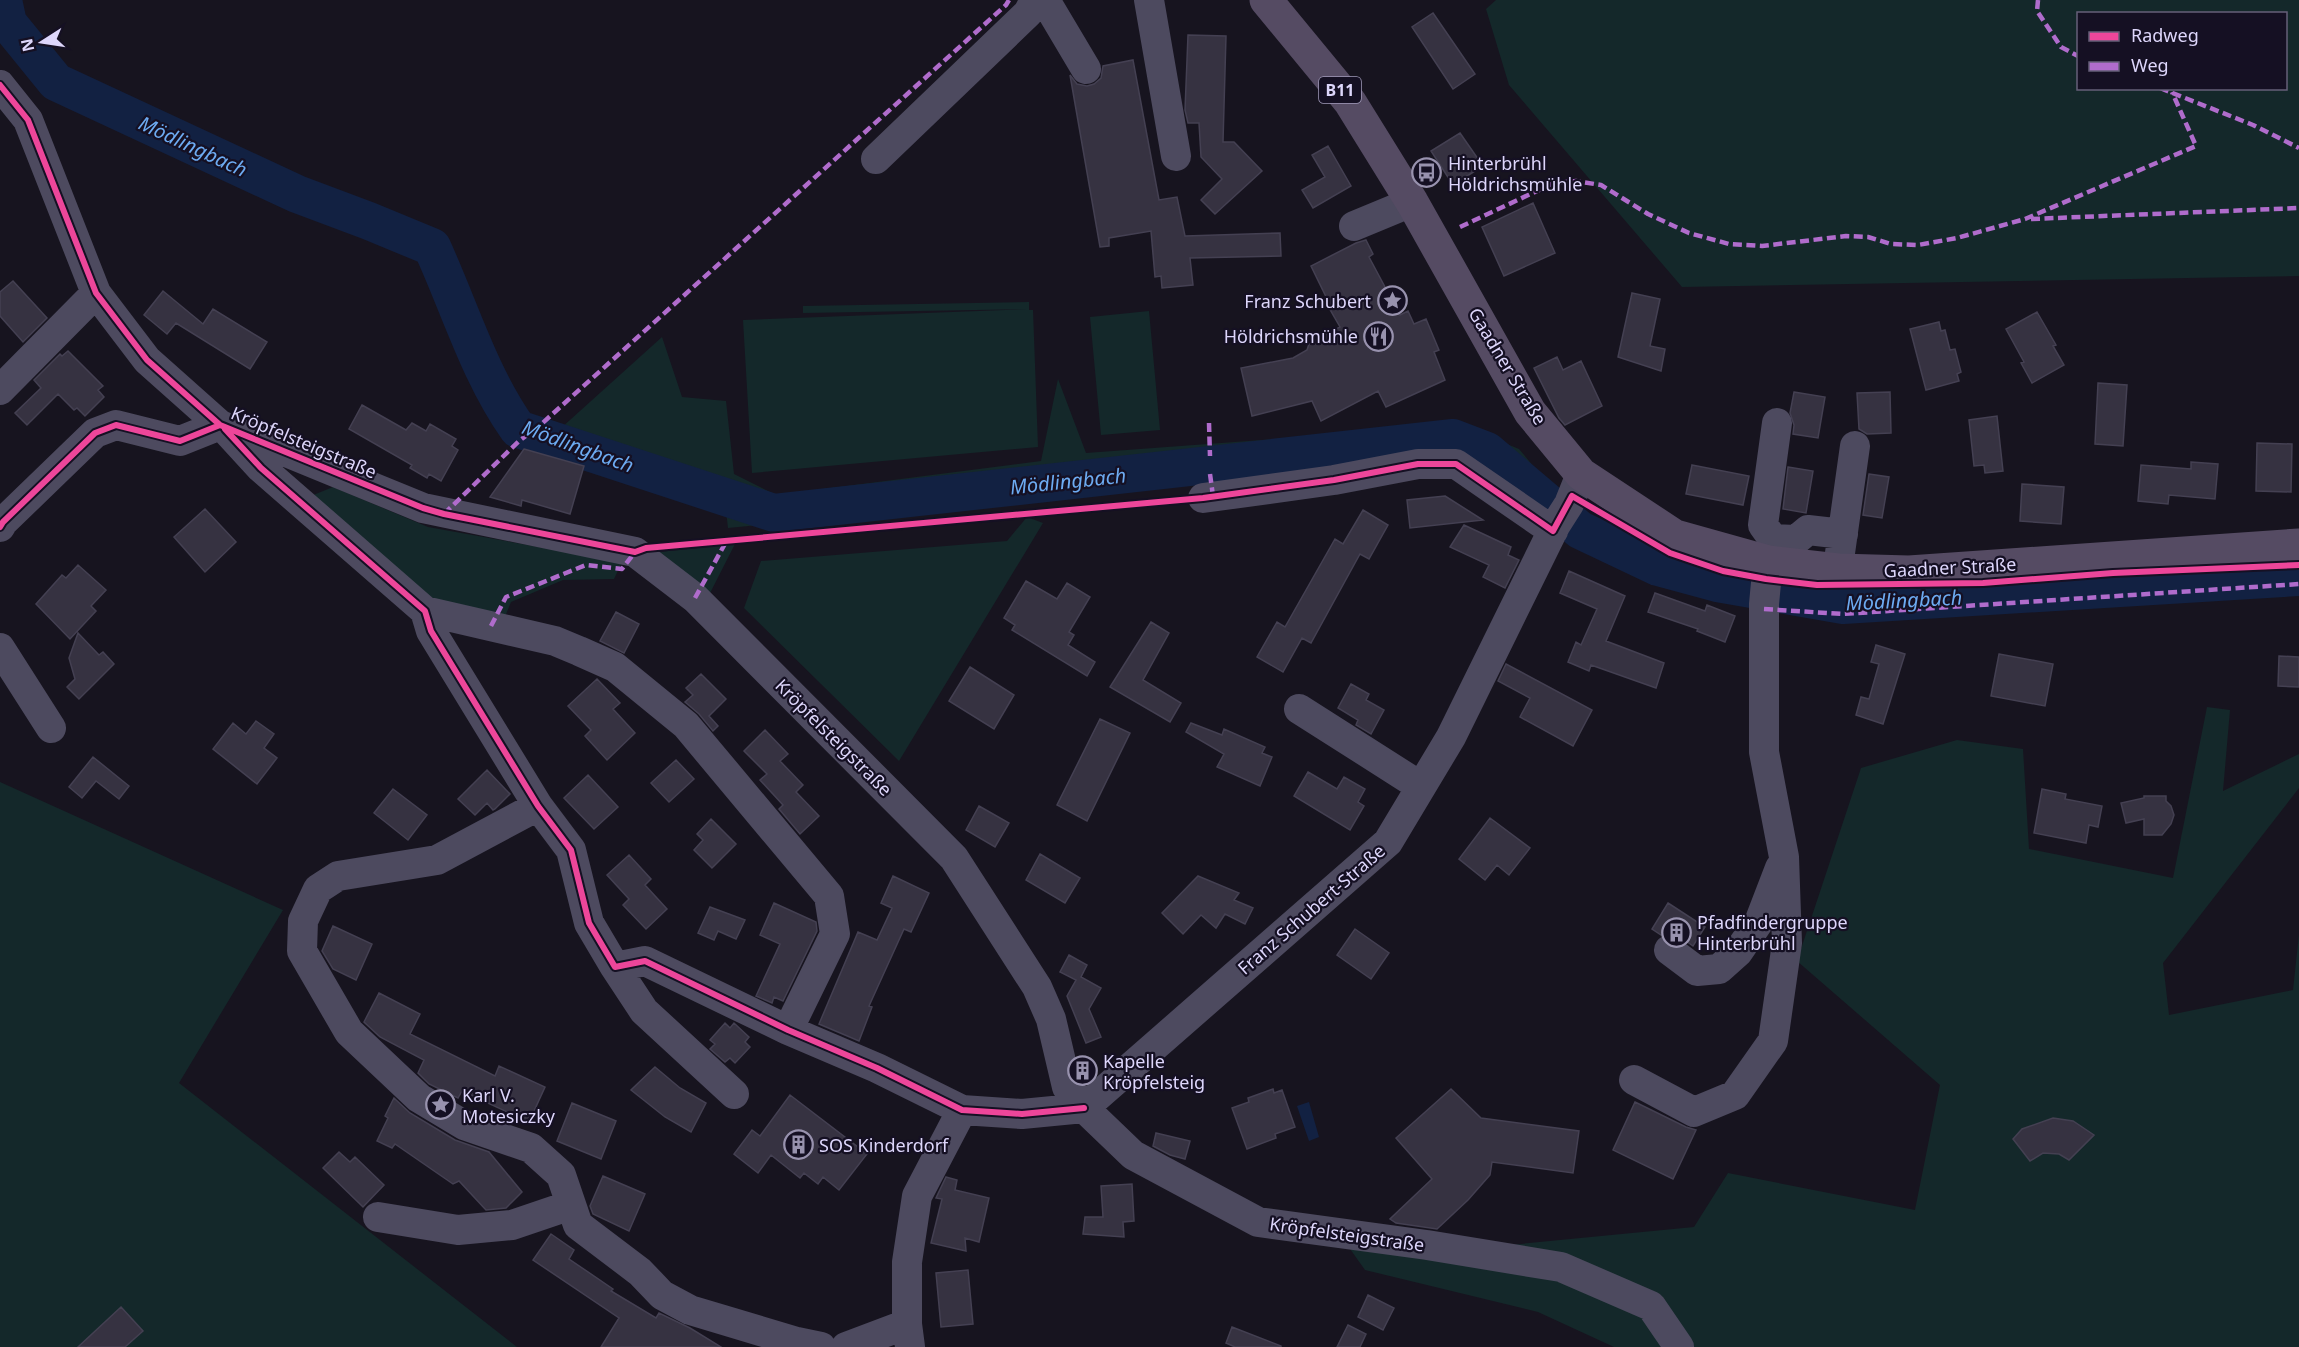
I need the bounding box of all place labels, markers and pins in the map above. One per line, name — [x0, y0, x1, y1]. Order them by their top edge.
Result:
place label: Hinterbrühl Höldrichsmühle — [1448, 151, 1582, 196]
bus stop icon: Hinterbrühl Höldrichsmühle — [1411, 157, 1443, 189]
place icon: Franz Schubert — [1376, 285, 1408, 317]
place label: Franz Schubert — [1244, 289, 1372, 313]
restaurant icon: Höldrichsmühle — [1363, 320, 1395, 352]
place label: Höldrichsmühle — [1224, 324, 1358, 348]
place label: Pfadfindergruppe Hinterbrühl — [1697, 910, 1848, 955]
building icon: Pfadfindergruppe Hinterbrühl — [1660, 916, 1692, 948]
place label: Kapelle Kröpfelsteig — [1103, 1049, 1205, 1094]
building icon: Kapelle Kröpfelsteig — [1066, 1055, 1098, 1087]
place label: Karl V. Motesiczky — [462, 1083, 556, 1128]
place icon: Karl V. Motesiczky — [425, 1089, 457, 1121]
building icon: SOS Kinderdorf — [782, 1129, 814, 1161]
place label: SOS Kinderdorf — [819, 1133, 949, 1157]

